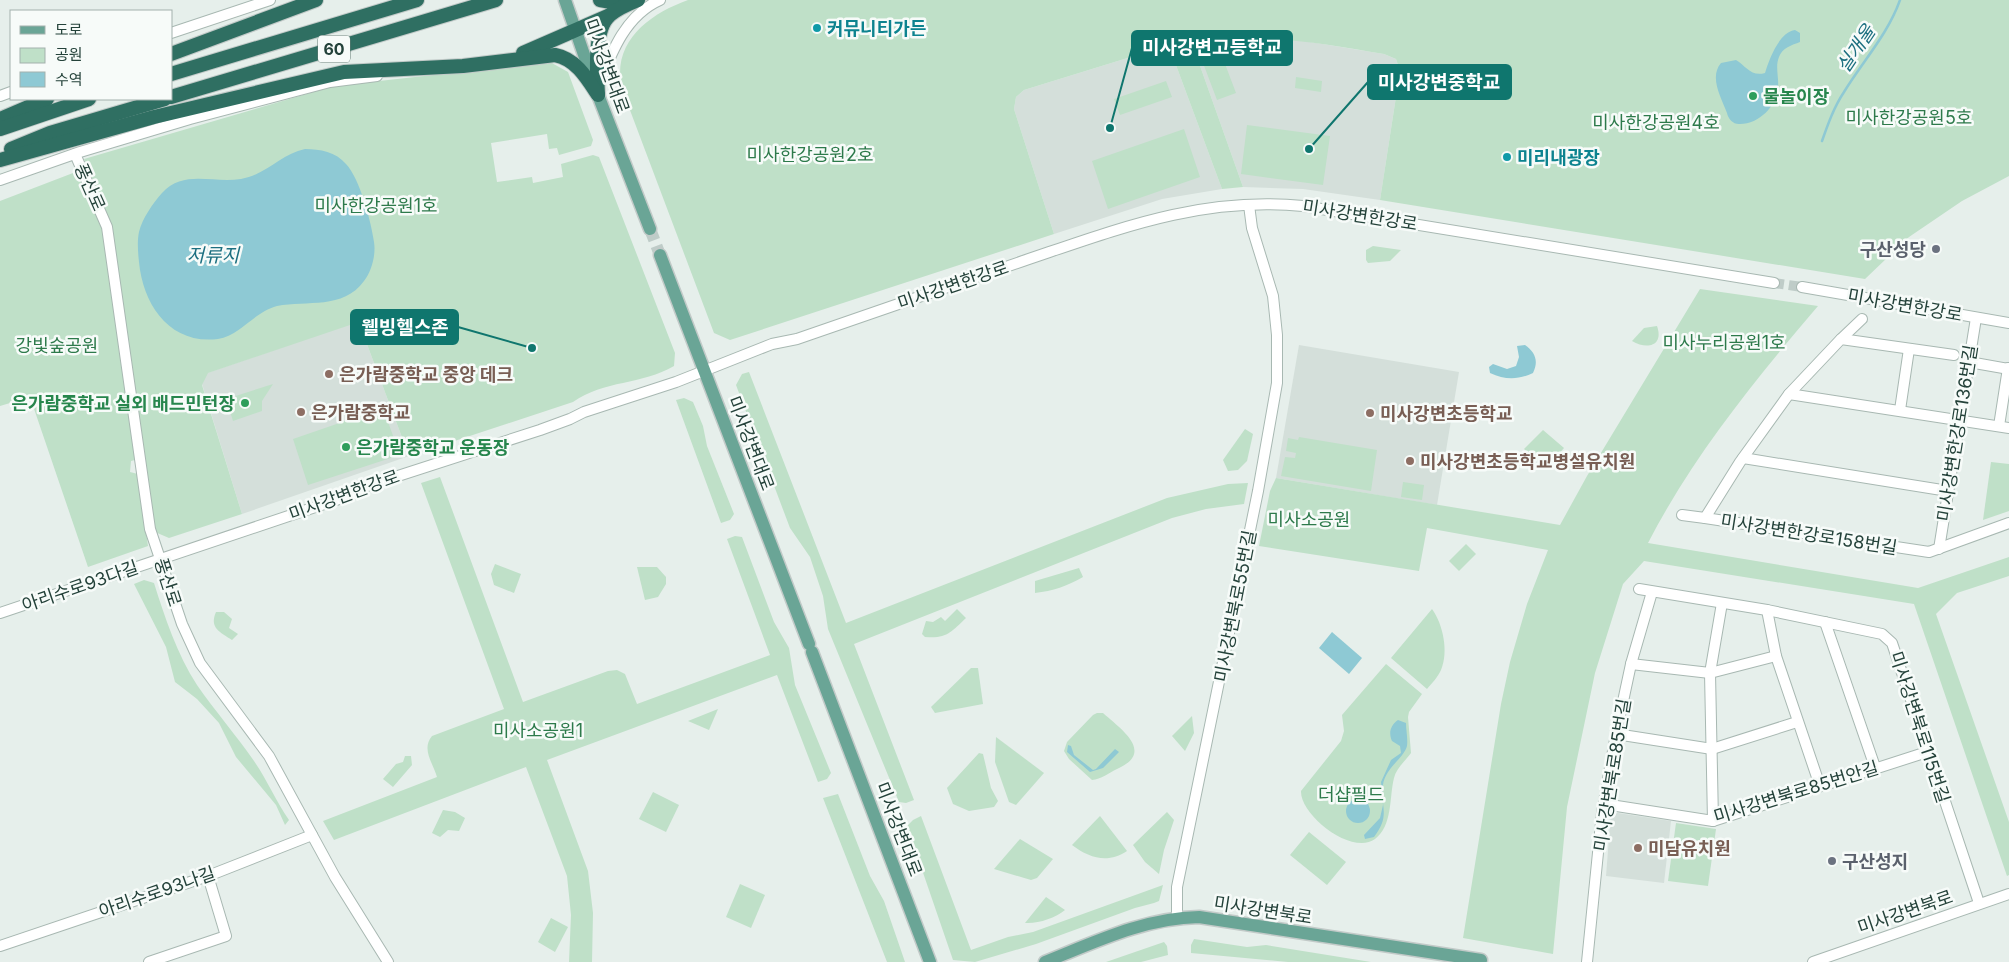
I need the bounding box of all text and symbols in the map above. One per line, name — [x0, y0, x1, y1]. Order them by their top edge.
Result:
legend — [10, 10, 172, 100]
street label: 미사강변대로 — [580, 16, 634, 116]
place label: 커뮤니티가든 — [827, 18, 926, 39]
text: 도로 — [55, 20, 83, 39]
water label: 실개울 — [1832, 20, 1881, 77]
marker: 커뮤니티가든 — [811, 22, 823, 34]
callout: 미사강변고등학교 — [1132, 31, 1292, 65]
road number: 60 — [318, 36, 350, 62]
text: 미사강변고등학교 — [1142, 36, 1282, 59]
text: 공원 — [55, 45, 83, 64]
callout: 미사강변중학교 — [1368, 65, 1511, 99]
text: 수역 — [55, 70, 83, 89]
text: 미사강변중학교 — [1378, 71, 1500, 94]
place label: 물놀이장 — [1763, 86, 1830, 107]
marker: 물놀이장 — [1747, 90, 1759, 102]
park label: 미사한강공원5호 — [1846, 107, 1972, 128]
park label: 미사한강공원4호 — [1592, 112, 1720, 133]
park label: 미사한강공원2호 — [747, 144, 873, 165]
place label: 미리내광장 — [1517, 147, 1600, 168]
marker: 미리내광장 — [1501, 151, 1513, 163]
street label: 풍산로 — [70, 160, 110, 214]
park label: 미사한강공원1호 — [314, 195, 438, 216]
street label: 미사강변한강로 — [1301, 196, 1419, 234]
place label: 구산성당 — [1860, 239, 1926, 260]
marker: 구산성당 — [1930, 243, 1942, 255]
water label: 저류지 — [187, 244, 241, 267]
street label: 미사강변한강로 — [895, 256, 1011, 314]
street label: 미사강변한강로 — [1846, 285, 1964, 325]
callout: 웰빙헬스존 — [351, 310, 458, 344]
text: 웰빙헬스존 — [361, 316, 449, 339]
park label: 미사누리공원1호 — [1662, 332, 1786, 353]
park label: 강빛숲공원 — [16, 335, 98, 356]
street label: 미사강변한강로136번길 — [1933, 343, 1981, 523]
place label: 은가람중학교 중앙 데크 — [339, 364, 513, 385]
marker: 은가람중학교 중앙 데크 — [323, 368, 335, 380]
place label: 은가람중학교 실외 배드민턴장 — [11, 393, 235, 414]
street label: 미사강변대로 — [723, 393, 779, 493]
marker: 은가람중학교 실외 배드민턴장 — [239, 397, 251, 409]
place label: 은가람중학교 — [311, 402, 410, 423]
place label: 미사강변초등학교 — [1380, 403, 1512, 424]
marker: 은가람중학교 — [295, 406, 307, 418]
marker: 미사강변초등학교 — [1364, 407, 1376, 419]
place label: 은가람중학교 운동장 — [356, 437, 510, 458]
marker: 은가람중학교 운동장 — [340, 441, 352, 453]
place label: 미사강변초등학교병설유치원 — [1420, 451, 1635, 472]
marker: 미사강변초등학교병설유치원 — [1404, 455, 1416, 467]
street label: 미사강변한강로 — [286, 465, 402, 525]
park label: 미사소공원 — [1268, 509, 1350, 530]
street label: 미사강변한강로158번길 — [1719, 510, 1899, 558]
street label: 미사강변북로55번길 — [1210, 528, 1260, 684]
street label: 풍산로 — [150, 555, 186, 609]
street label: 아리수로93다길 — [19, 556, 141, 616]
street label: 미사강변북로115번길 — [1886, 649, 1954, 805]
street label: 미사강변북로85번길 — [1590, 697, 1634, 853]
park label: 미사소공원1 — [493, 720, 583, 741]
street label: 미사강변북로85번안길 — [1711, 757, 1881, 827]
street label: 미사강변대로 — [871, 779, 927, 879]
park label: 더샵필드 — [1318, 784, 1384, 805]
place label: 미담유치원 — [1648, 838, 1731, 859]
marker: 미담유치원 — [1632, 842, 1644, 854]
place label: 구산성지 — [1842, 851, 1908, 872]
marker: 구산성지 — [1826, 855, 1838, 867]
street label: 아리수로93나길 — [96, 862, 218, 922]
street label: 미사강변북로 — [1855, 886, 1955, 938]
street label: 미사강변북로 — [1212, 892, 1314, 928]

